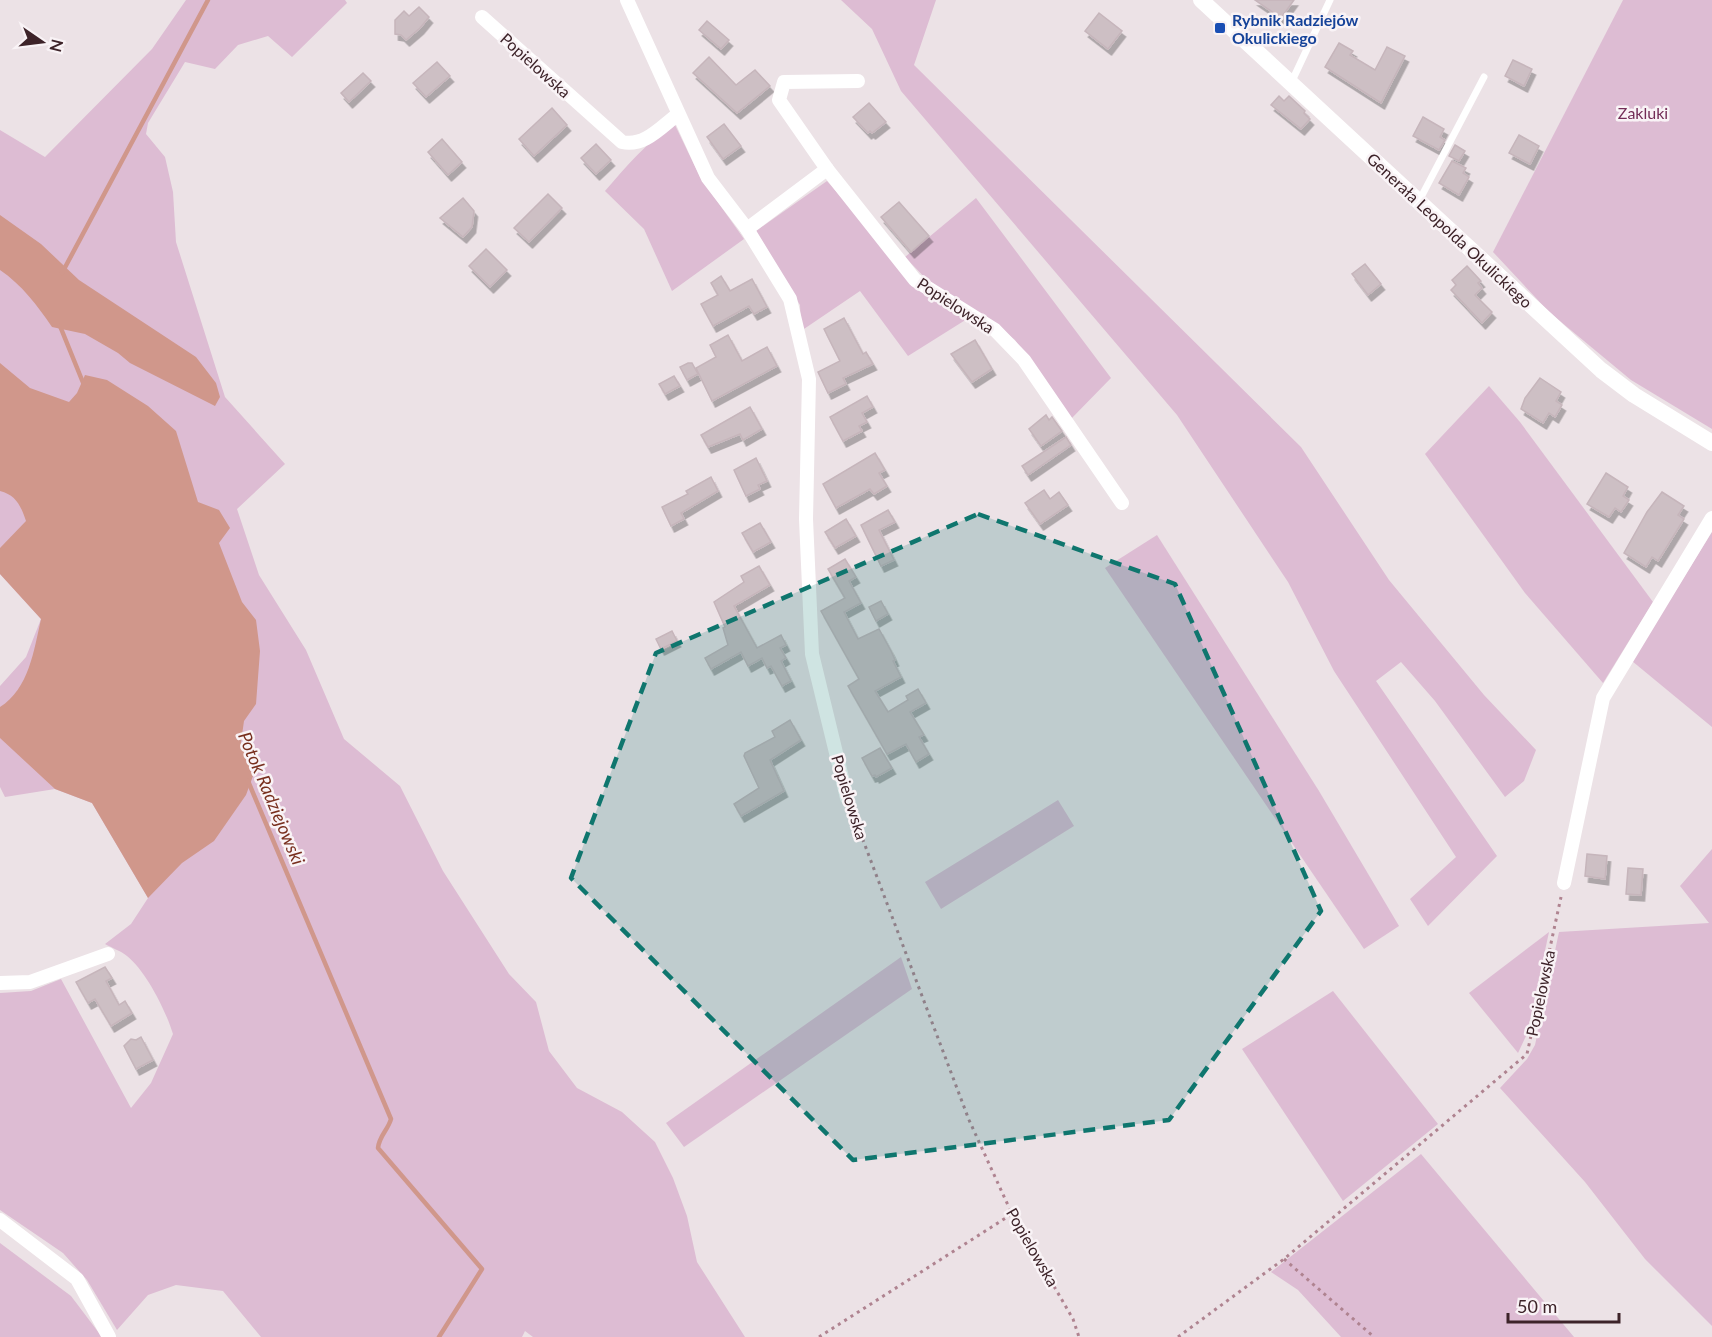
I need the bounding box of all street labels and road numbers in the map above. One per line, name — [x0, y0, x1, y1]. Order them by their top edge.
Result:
street label: Popielowska — [497, 29, 575, 101]
street label: Generała Leopolda Okulickiego — [1364, 148, 1536, 312]
street label: Popielowska — [914, 273, 998, 337]
street label: Popielowska — [828, 752, 872, 842]
street label: Popielowska — [1522, 948, 1558, 1038]
street label: Popielowska — [1003, 1204, 1063, 1290]

